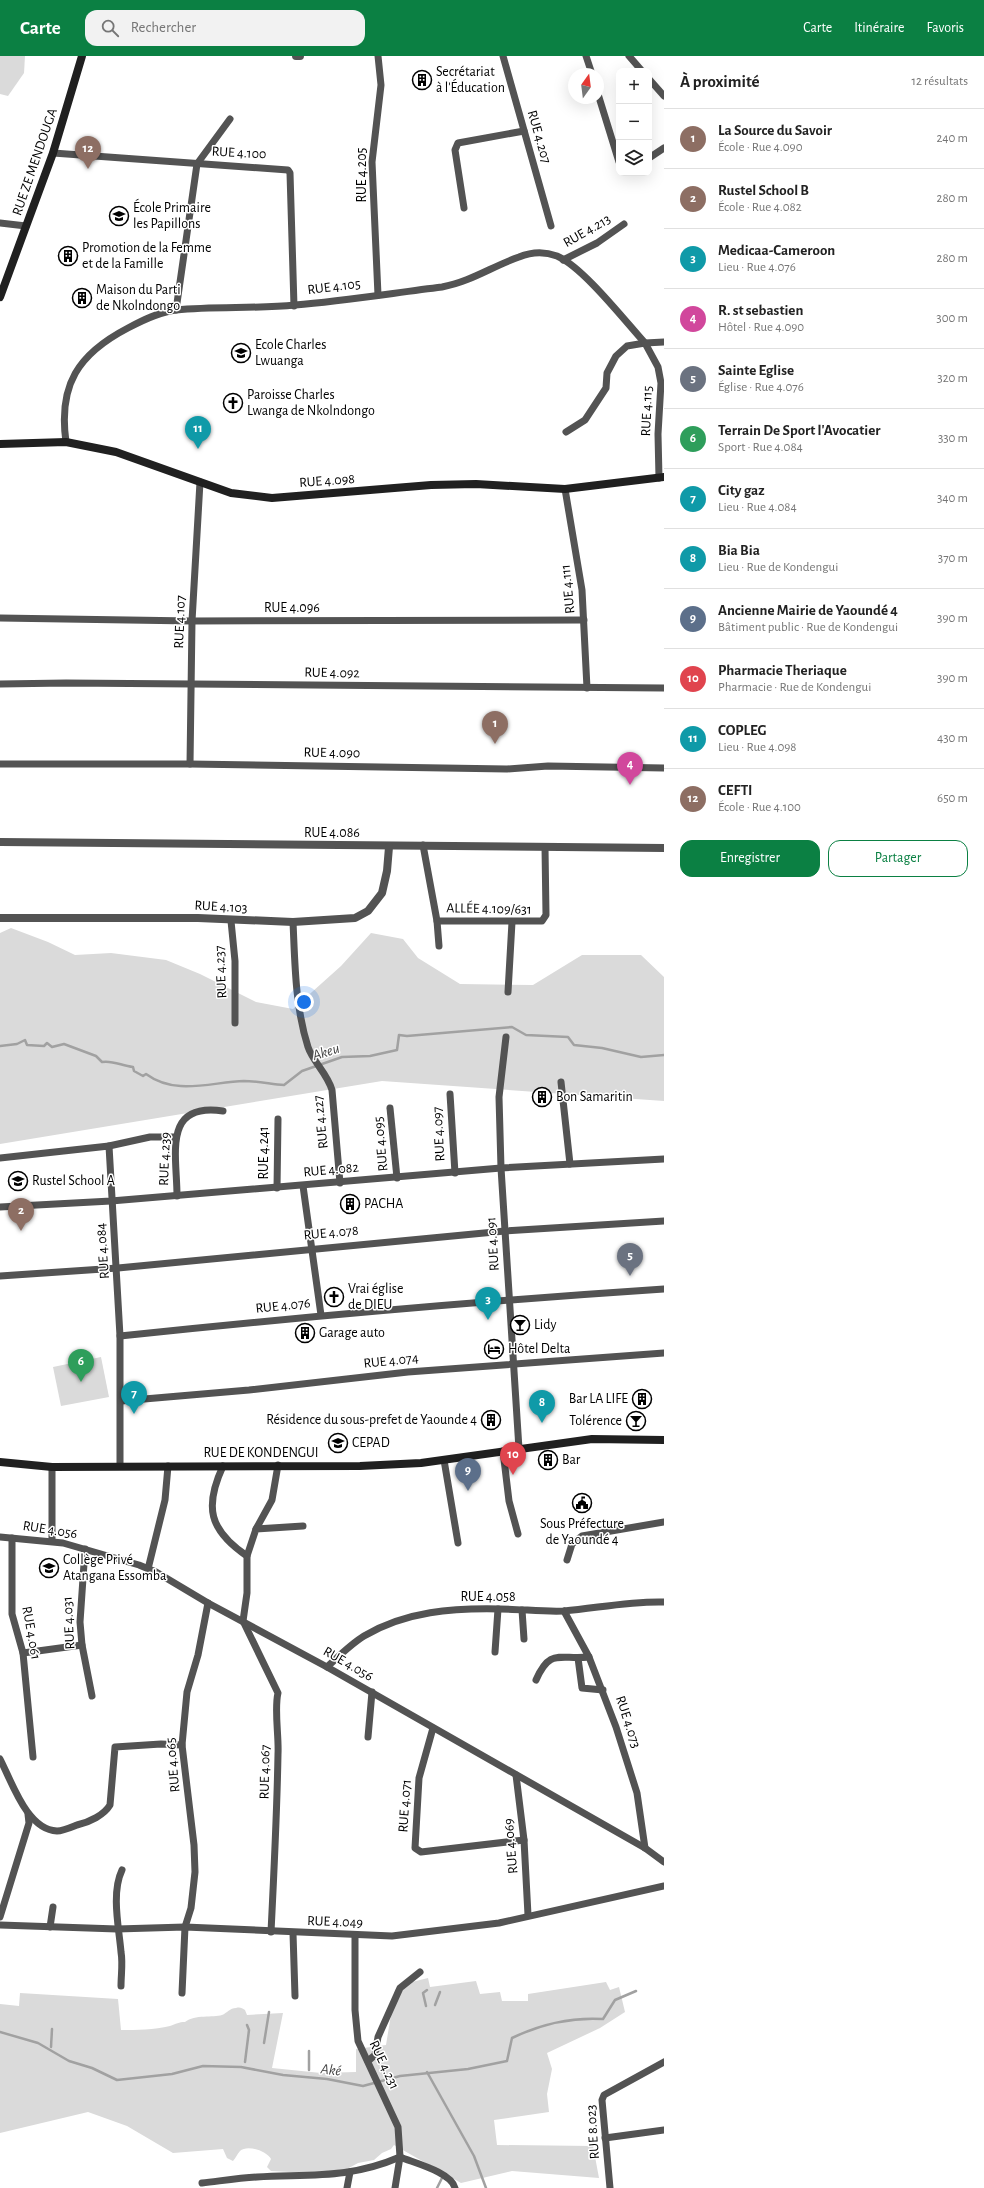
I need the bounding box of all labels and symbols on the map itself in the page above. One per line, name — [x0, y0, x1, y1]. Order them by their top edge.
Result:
place label: Secrétariat à l'Éducation — [436, 65, 505, 95]
north arrow — [568, 68, 604, 104]
building icon: Secrétariat à l'Éducation — [411, 69, 433, 91]
street label: RUE ZE MENDOUGA — [10, 107, 60, 217]
street label: RUE 4.207 — [525, 109, 553, 165]
pin: 12 — [75, 136, 101, 169]
street label: RUE 4.100 — [211, 145, 267, 161]
street label: RUE 4.205 — [355, 147, 369, 202]
place label: École Primaire les Papillons — [133, 198, 211, 231]
school or university icon: École Primaire les Papillons — [108, 205, 130, 227]
street label: RUE 4.213 — [561, 212, 613, 250]
place label: Promotion de la Femme et de la Famille — [82, 241, 212, 271]
building icon: Promotion de la Femme et de la Famille — [57, 245, 79, 267]
street label: RUE 4.105 — [307, 277, 361, 297]
place label: Maison du Parti de Nkolndongo — [96, 283, 181, 313]
building icon: Maison du Parti de Nkolndongo — [71, 287, 93, 309]
place label: Ecole Charles Lwuanga — [255, 338, 326, 368]
school or university icon: Ecole Charles Lwuanga — [230, 342, 252, 364]
street label: RUE 4.115 — [639, 385, 655, 437]
place label: Paroisse Charles Lwanga de Nkolndongo — [247, 388, 375, 418]
church icon: Paroisse Charles Lwanga de Nkolndongo — [222, 392, 244, 414]
pin: 11 — [185, 416, 211, 449]
street label: RUE 4.098 — [299, 472, 355, 490]
street label: RUE 4.111 — [558, 564, 578, 614]
street label: RUE 4.107 — [172, 595, 188, 649]
street label: RUE 4.096 — [264, 601, 320, 615]
street label: RUE 4.092 — [304, 666, 360, 680]
pin: 1 — [482, 711, 508, 744]
street label: RUE 4.090 — [304, 746, 360, 760]
pin: 4 — [617, 752, 643, 785]
street label: RUE 4.086 — [304, 826, 360, 840]
street label: ALLÉE 4.109/631 — [446, 898, 532, 917]
street label: RUE 4.103 — [194, 899, 248, 915]
street label: RUE 4.237 — [213, 945, 229, 999]
your location — [294, 992, 314, 1012]
water label: Akeu — [310, 1041, 341, 1063]
building icon: Bon Samaritin — [531, 1086, 553, 1108]
place label: Bon Samaritin — [556, 1090, 633, 1104]
street label: RUE 4.227 — [311, 1094, 331, 1150]
street label: RUE 4.097 — [431, 1106, 447, 1162]
street label: RUE 4.095 — [372, 1116, 390, 1172]
street label: RUE 4.241 — [257, 1126, 271, 1180]
street label: RUE 4.239 — [157, 1132, 173, 1186]
street label: RUE 4.082 — [303, 1161, 359, 1179]
school or university icon: Rustel School A — [7, 1170, 29, 1192]
place label: Rustel School A — [32, 1174, 115, 1188]
building icon: PACHA — [339, 1193, 361, 1215]
place label: PACHA — [364, 1197, 403, 1211]
pin: 2 — [8, 1198, 34, 1231]
street label: RUE 4.091 — [484, 1217, 502, 1271]
street label: RUE 4.084 — [94, 1222, 112, 1279]
street label: RUE 4.078 — [303, 1224, 359, 1242]
pin: 5 — [617, 1243, 643, 1276]
place label: Vrai église de DIEU — [348, 1282, 403, 1312]
church icon: Vrai église de DIEU — [323, 1286, 345, 1308]
pin: 3 — [475, 1287, 501, 1320]
street label: RUE 4.076 — [255, 1296, 311, 1316]
bar icon: Lidy — [509, 1314, 531, 1336]
place label: Lidy — [534, 1318, 556, 1332]
building icon: Garage auto — [294, 1322, 316, 1344]
place label: Garage auto — [319, 1326, 385, 1340]
hotel icon: Hôtel Delta — [483, 1338, 505, 1360]
place label: Hôtel Delta — [508, 1342, 571, 1356]
pin: 6 — [68, 1349, 94, 1382]
street label: RUE 4.074 — [363, 1351, 419, 1371]
pin: 7 — [121, 1381, 147, 1414]
building icon: Bar LA LIFE — [631, 1388, 653, 1410]
pin: 8 — [529, 1390, 555, 1423]
place label: Bar LA LIFE — [569, 1392, 628, 1406]
building icon: Résidence du sous-prefet de Yaounde 4 — [480, 1409, 502, 1431]
bar icon: Tolérence — [625, 1410, 647, 1432]
place label: Résidence du sous-prefet de Yaounde 4 — [266, 1413, 477, 1427]
place label: Tolérence — [569, 1414, 622, 1428]
school or university icon: CEPAD — [327, 1432, 349, 1454]
place label: CEPAD — [352, 1436, 390, 1450]
pin: 10 — [500, 1442, 526, 1475]
street label: RUE DE KONDENGUI — [203, 1446, 319, 1460]
building icon: Bar — [537, 1449, 559, 1471]
place label: Bar — [562, 1453, 581, 1467]
pin: 9 — [455, 1458, 481, 1491]
public building icon: Sous Préfecture de Yaoundé 4 — [571, 1492, 593, 1514]
place label: Sous Préfecture de Yaoundé 4 — [540, 1517, 624, 1547]
street label: RUE 4.056 — [22, 1519, 78, 1541]
place label: Collège Privé Atangana Essomba — [63, 1553, 167, 1583]
school or university icon: Collège Privé Atangana Essomba — [38, 1557, 60, 1579]
street label: RUE 4.058 — [460, 1590, 516, 1604]
street label: RUE 4.031 — [61, 1596, 77, 1650]
street label: RUE 4.061 — [19, 1605, 43, 1661]
street label: RUE 4.056 — [321, 1644, 375, 1684]
street label: RUE 4.073 — [613, 1694, 643, 1750]
street label: RUE 4.065 — [164, 1737, 182, 1793]
street label: RUE 4.067 — [258, 1744, 272, 1800]
street label: RUE 4.071 — [396, 1779, 414, 1833]
street label: RUE 4.069 — [502, 1818, 520, 1874]
street label: RUE 4.049 — [307, 1914, 363, 1930]
street label: RUE 4.231 — [367, 2038, 401, 2092]
water label: Aké — [319, 2061, 342, 2079]
street label: RUE 8.023 — [584, 2104, 602, 2160]

